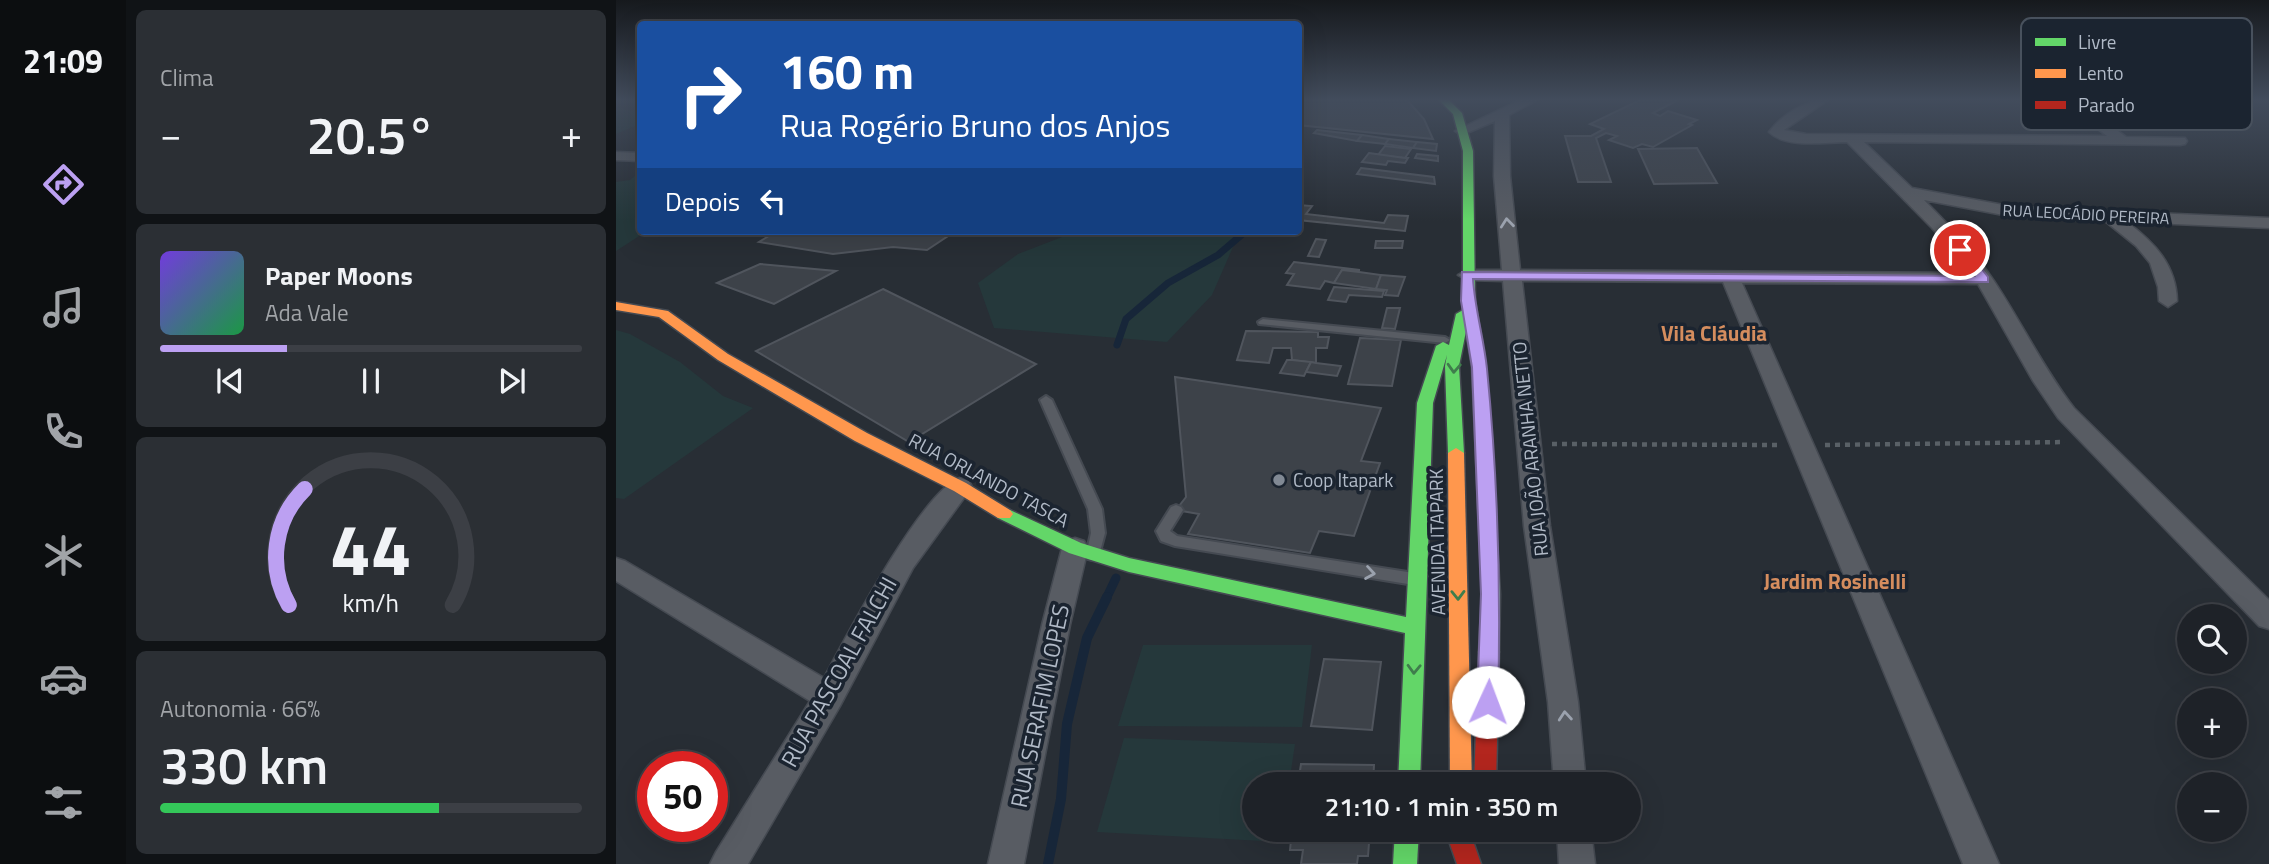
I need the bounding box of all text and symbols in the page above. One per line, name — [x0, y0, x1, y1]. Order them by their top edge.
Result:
legend — [2021, 18, 2252, 130]
text: Livre — [2078, 27, 2116, 56]
text: 160 m — [780, 33, 914, 108]
text: 21:09 — [23, 37, 103, 85]
icon: right — [665, 49, 756, 140]
text: Lento — [2078, 58, 2123, 87]
text: Clima — [160, 60, 214, 95]
text: Parado — [2078, 90, 2135, 119]
text: 20.5° — [307, 95, 435, 174]
text: Rua Rogério Bruno dos Anjos — [780, 101, 1170, 149]
text: − — [160, 105, 181, 163]
text: + — [561, 105, 582, 163]
icon: directions — [39, 160, 88, 209]
text: Depois — [665, 182, 740, 221]
icon: left — [754, 182, 792, 220]
street label: RUA LEOCÁDIO PEREIRA — [2002, 198, 2170, 230]
one-way arrow — [1500, 217, 1515, 228]
pin — [1930, 220, 1990, 280]
icon: arrive — [1941, 231, 1979, 269]
text: Paper Moons — [265, 256, 413, 295]
icon: music — [39, 283, 88, 332]
text: Ada Vale — [265, 295, 349, 330]
district label: Vila Cláudia — [1661, 317, 1767, 349]
street label: RUA JOÃO ARANHA NETTO — [1504, 340, 1555, 558]
icon: previous — [211, 362, 249, 400]
icon: pause — [352, 362, 390, 400]
icon: next — [493, 362, 531, 400]
one-way arrow — [1446, 363, 1461, 374]
icon: phone — [39, 407, 88, 456]
street label: RUA ORLANDO TASCA — [904, 425, 1075, 534]
place label: Coop Itapark — [1293, 465, 1393, 494]
street label: AVENIDA ITAPARK — [1421, 468, 1452, 616]
marker: Coop Itapark — [1271, 472, 1287, 488]
text: 44 — [330, 493, 412, 603]
icon: climate — [39, 531, 88, 580]
one-way arrow — [1365, 565, 1376, 580]
district label: Jardim Rosinelli — [1764, 565, 1906, 597]
street label: RUA PASCOAL FALCHI — [772, 570, 905, 773]
text: km/h — [343, 584, 399, 622]
one-way arrow — [1451, 590, 1466, 601]
street label: RUA SERAFIM LOPES — [1001, 601, 1078, 811]
map controls — [2177, 604, 2247, 842]
button: search — [2177, 604, 2247, 674]
icon: car — [39, 654, 88, 703]
one-way arrow — [1406, 663, 1421, 674]
position arrow — [1451, 665, 1525, 739]
button: + — [2177, 688, 2247, 758]
text: Autonomia · 66% — [160, 691, 320, 726]
one-way arrow — [1558, 710, 1573, 721]
text: 330 km — [160, 725, 328, 804]
speed limit sign: 50 — [637, 751, 728, 842]
button: − — [2177, 772, 2247, 842]
icon: filters — [39, 778, 88, 827]
text: 21:10 · 1 min · 350 m — [1325, 787, 1558, 826]

